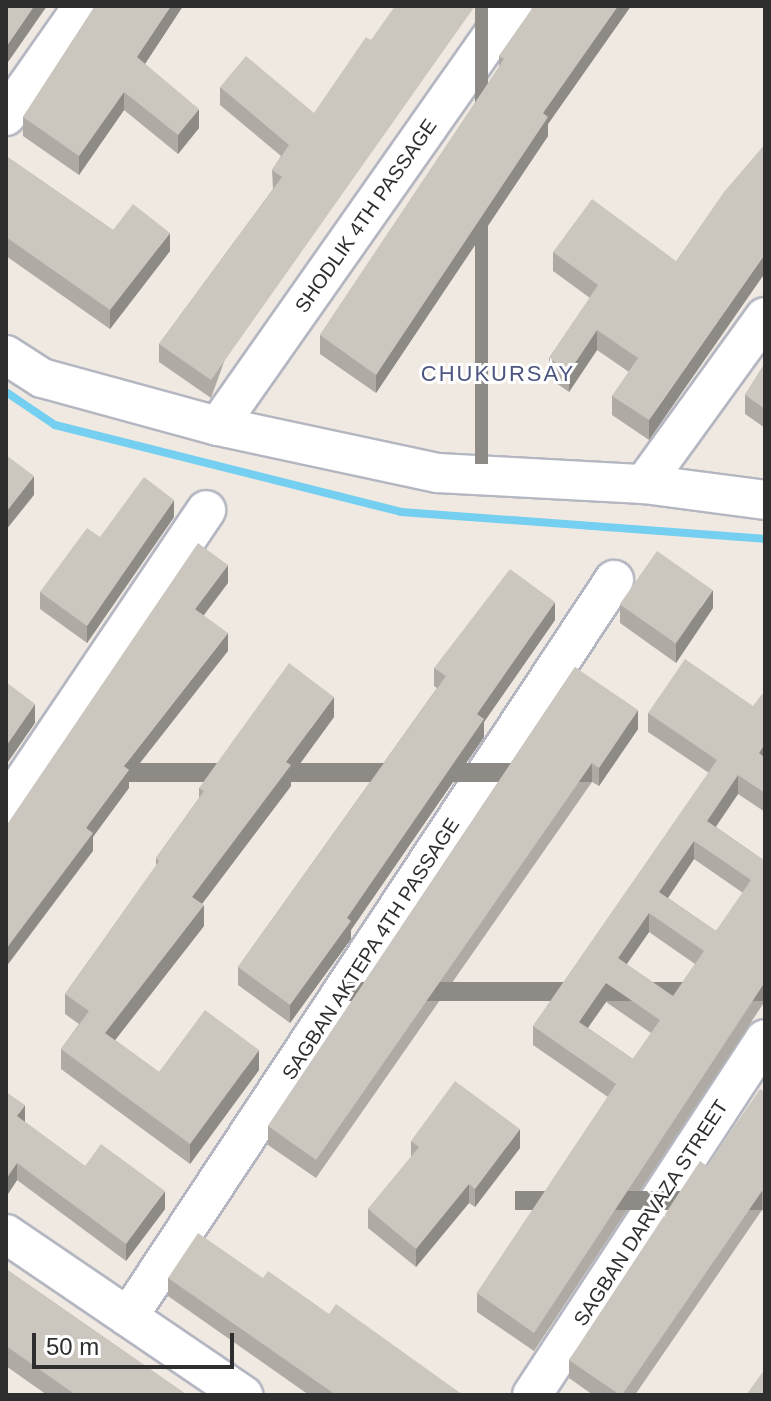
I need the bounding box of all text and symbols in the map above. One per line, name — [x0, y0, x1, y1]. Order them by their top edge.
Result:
street label: SHODLIK 4TH PASSAGE — [290, 115, 442, 317]
district label: CHUKURSAY — [421, 361, 575, 387]
street label: SAGBAN AKTEPA 4TH PASSAGE — [277, 813, 465, 1085]
street label: SAGBAN DARVAZA STREET — [569, 1095, 733, 1331]
scale bar — [36, 1317, 238, 1367]
text: 50 m — [46, 1333, 99, 1360]

